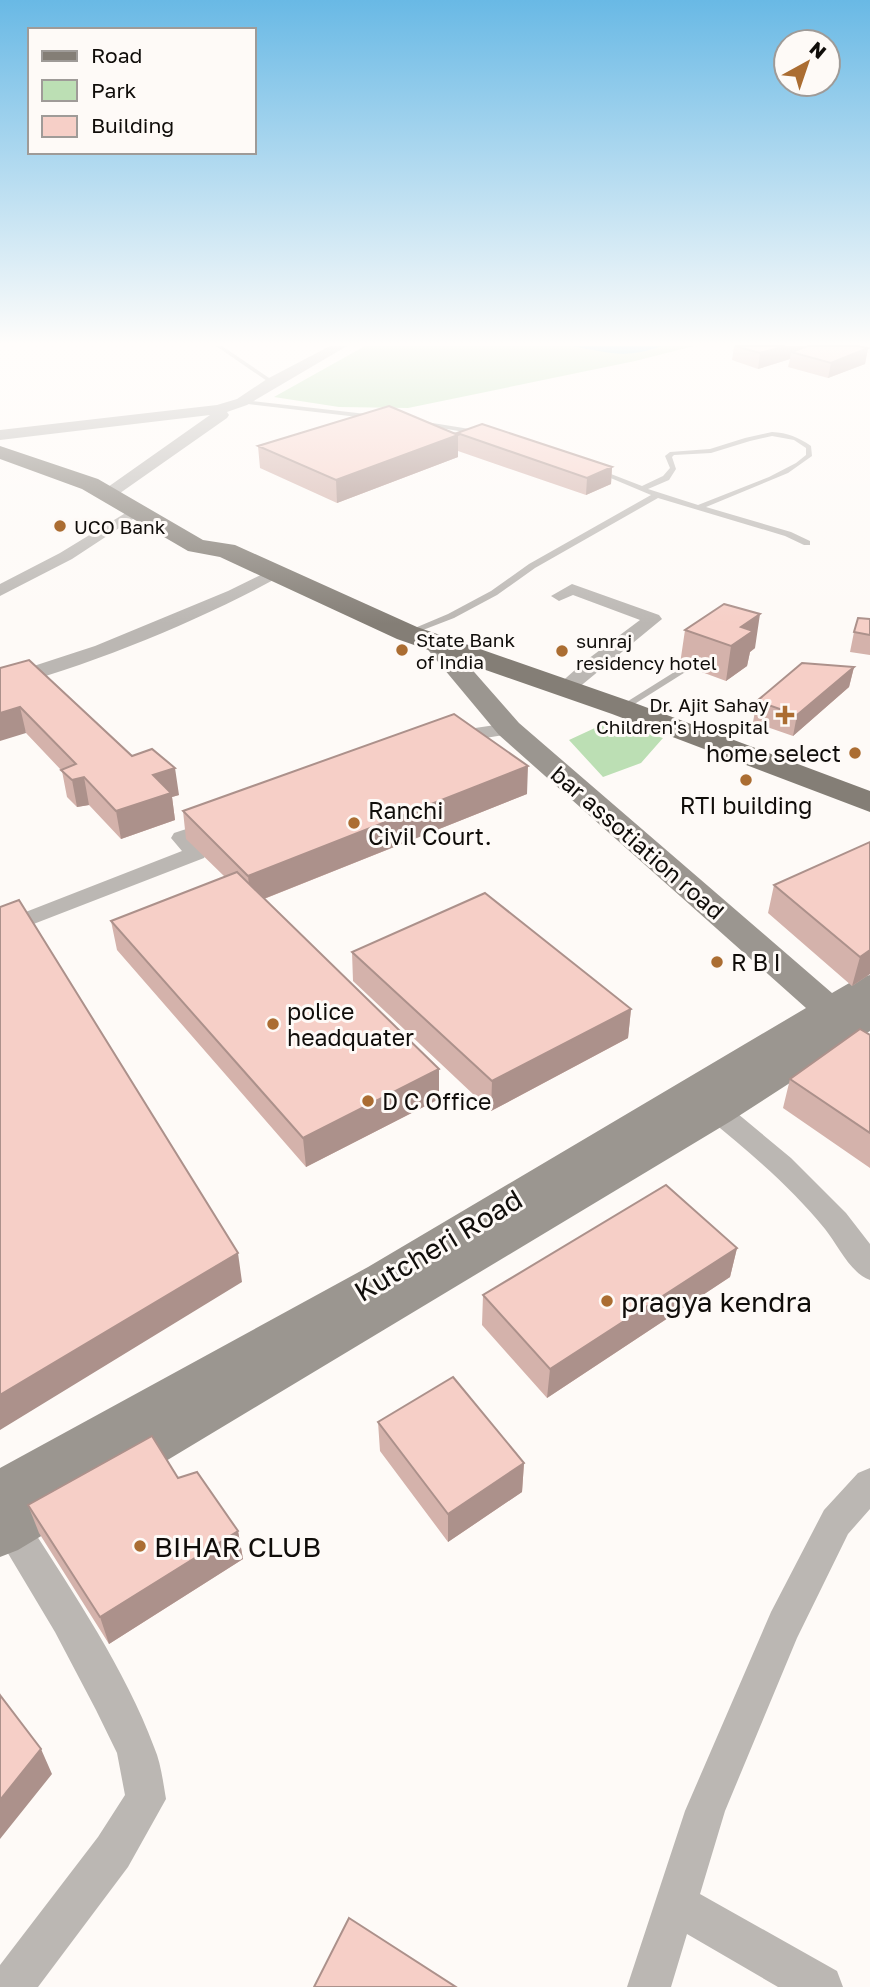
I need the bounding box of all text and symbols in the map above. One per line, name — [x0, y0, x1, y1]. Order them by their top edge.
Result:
legend — [28, 28, 256, 154]
north arrow — [772, 28, 842, 98]
text: N — [805, 36, 831, 63]
text: Road — [91, 42, 142, 68]
text: Park — [91, 77, 137, 103]
text: Building — [91, 112, 174, 138]
place label: UCO Bank — [74, 515, 166, 538]
marker: UCO Bank — [52, 518, 68, 534]
place label: State Bank of India — [416, 628, 515, 673]
place label: sunraj residency hotel — [576, 629, 717, 674]
marker: State Bank of India — [394, 642, 410, 658]
marker: sunraj residency hotel — [554, 643, 570, 659]
place label: Dr. Ajit Sahay Children's Hospital — [596, 693, 769, 738]
marker: Dr. Ajit Sahay Children's Hospital — [775, 705, 795, 725]
place label: home select — [706, 739, 841, 767]
marker: home select — [847, 745, 863, 761]
street label: bar assotiation road — [546, 759, 730, 925]
marker: RTI building — [738, 772, 754, 788]
place label: RTI building — [680, 791, 812, 819]
place label: Ranchi Civil Court. — [368, 796, 492, 850]
marker: Ranchi Civil Court. — [346, 815, 362, 831]
place label: R B I — [731, 948, 781, 976]
marker: R B I — [709, 954, 725, 970]
place label: police headquater — [287, 997, 414, 1051]
marker: police headquater — [265, 1016, 281, 1032]
place label: D C Office — [382, 1087, 491, 1115]
marker: D C Office — [360, 1093, 376, 1109]
street label: Kutcheri Road — [348, 1182, 528, 1308]
place label: pragya kendra — [621, 1285, 812, 1318]
marker: pragya kendra — [599, 1293, 615, 1309]
place label: BIHAR CLUB — [154, 1530, 321, 1563]
marker: BIHAR CLUB — [132, 1538, 148, 1554]

